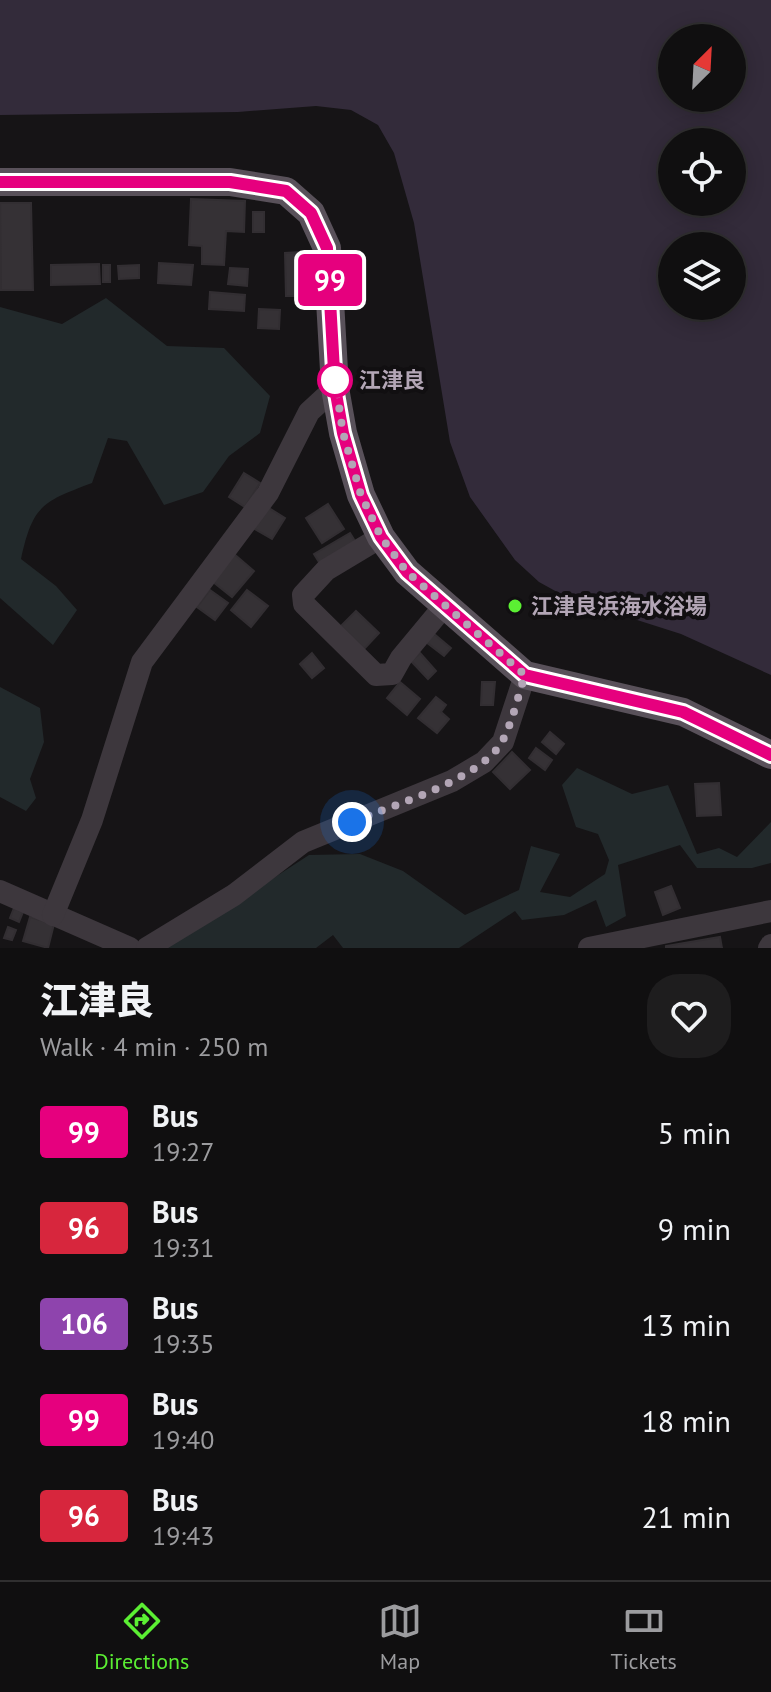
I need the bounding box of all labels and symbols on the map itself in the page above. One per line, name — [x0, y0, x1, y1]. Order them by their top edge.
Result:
north arrow — [658, 24, 746, 112]
line badge: 99 — [294, 254, 366, 306]
marker: 江津良 — [318, 363, 352, 397]
place label: 江津良 — [359, 366, 425, 394]
place label: 江津良浜海水浴場 — [531, 592, 707, 620]
marker: 江津良浜海水浴場 — [506, 597, 524, 615]
your location — [332, 802, 372, 842]

